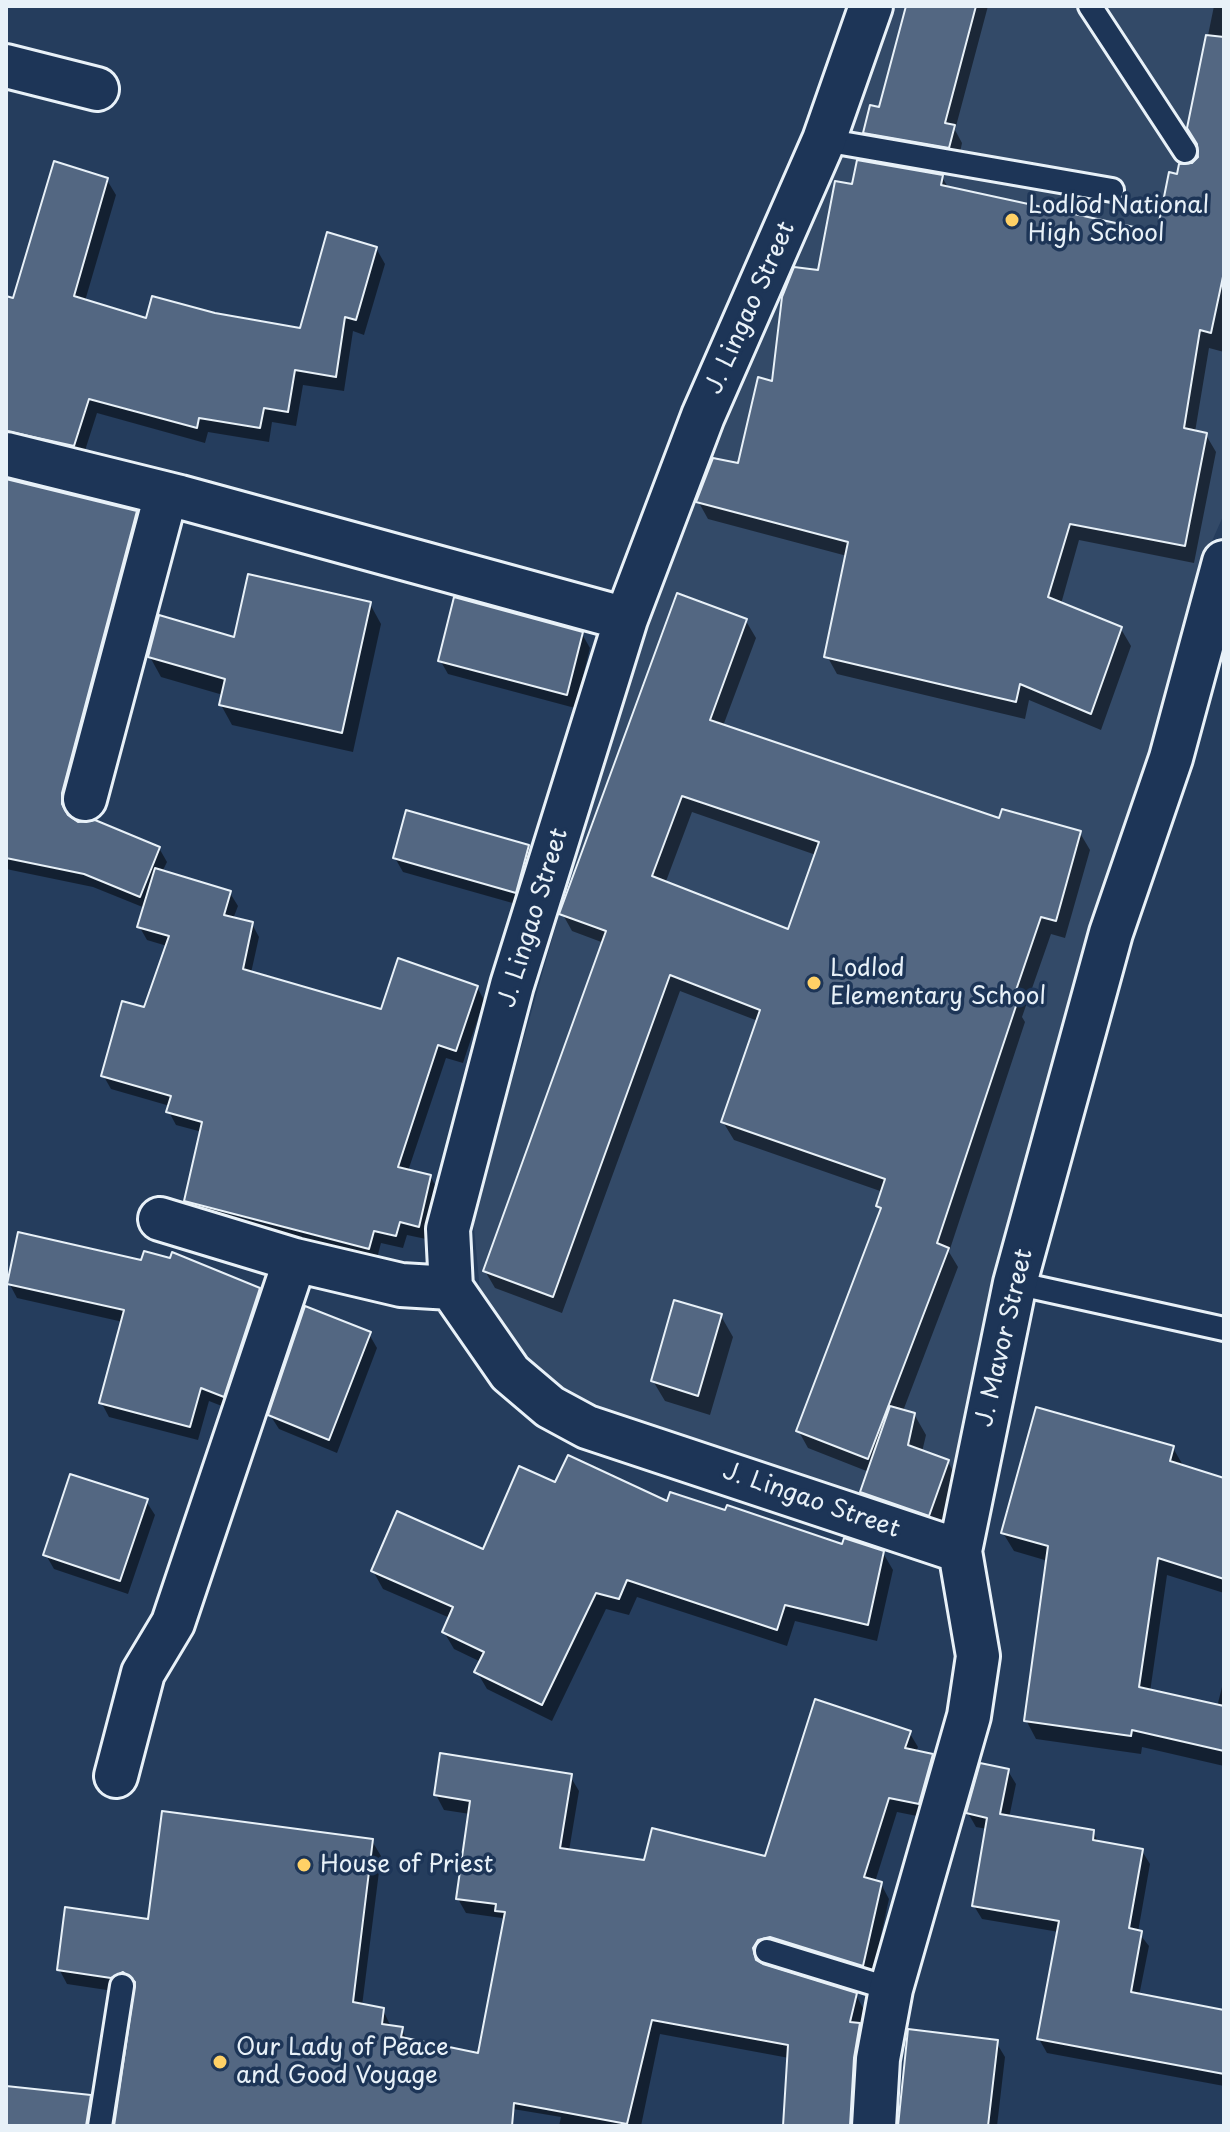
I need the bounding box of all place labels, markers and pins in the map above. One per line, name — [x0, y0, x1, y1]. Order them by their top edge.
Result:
place label: Lodlod National High School — [1028, 192, 1209, 248]
marker: Lodlod National High School — [1003, 211, 1021, 229]
place label: Lodlod Elementary School — [830, 955, 1046, 1011]
marker: Lodlod Elementary School — [805, 974, 823, 992]
place label: House of Priest — [320, 1851, 493, 1879]
marker: House of Priest — [295, 1856, 313, 1874]
place label: Our Lady of Peace and Good Voyage — [236, 2034, 449, 2090]
marker: Our Lady of Peace and Good Voyage — [211, 2053, 229, 2071]

